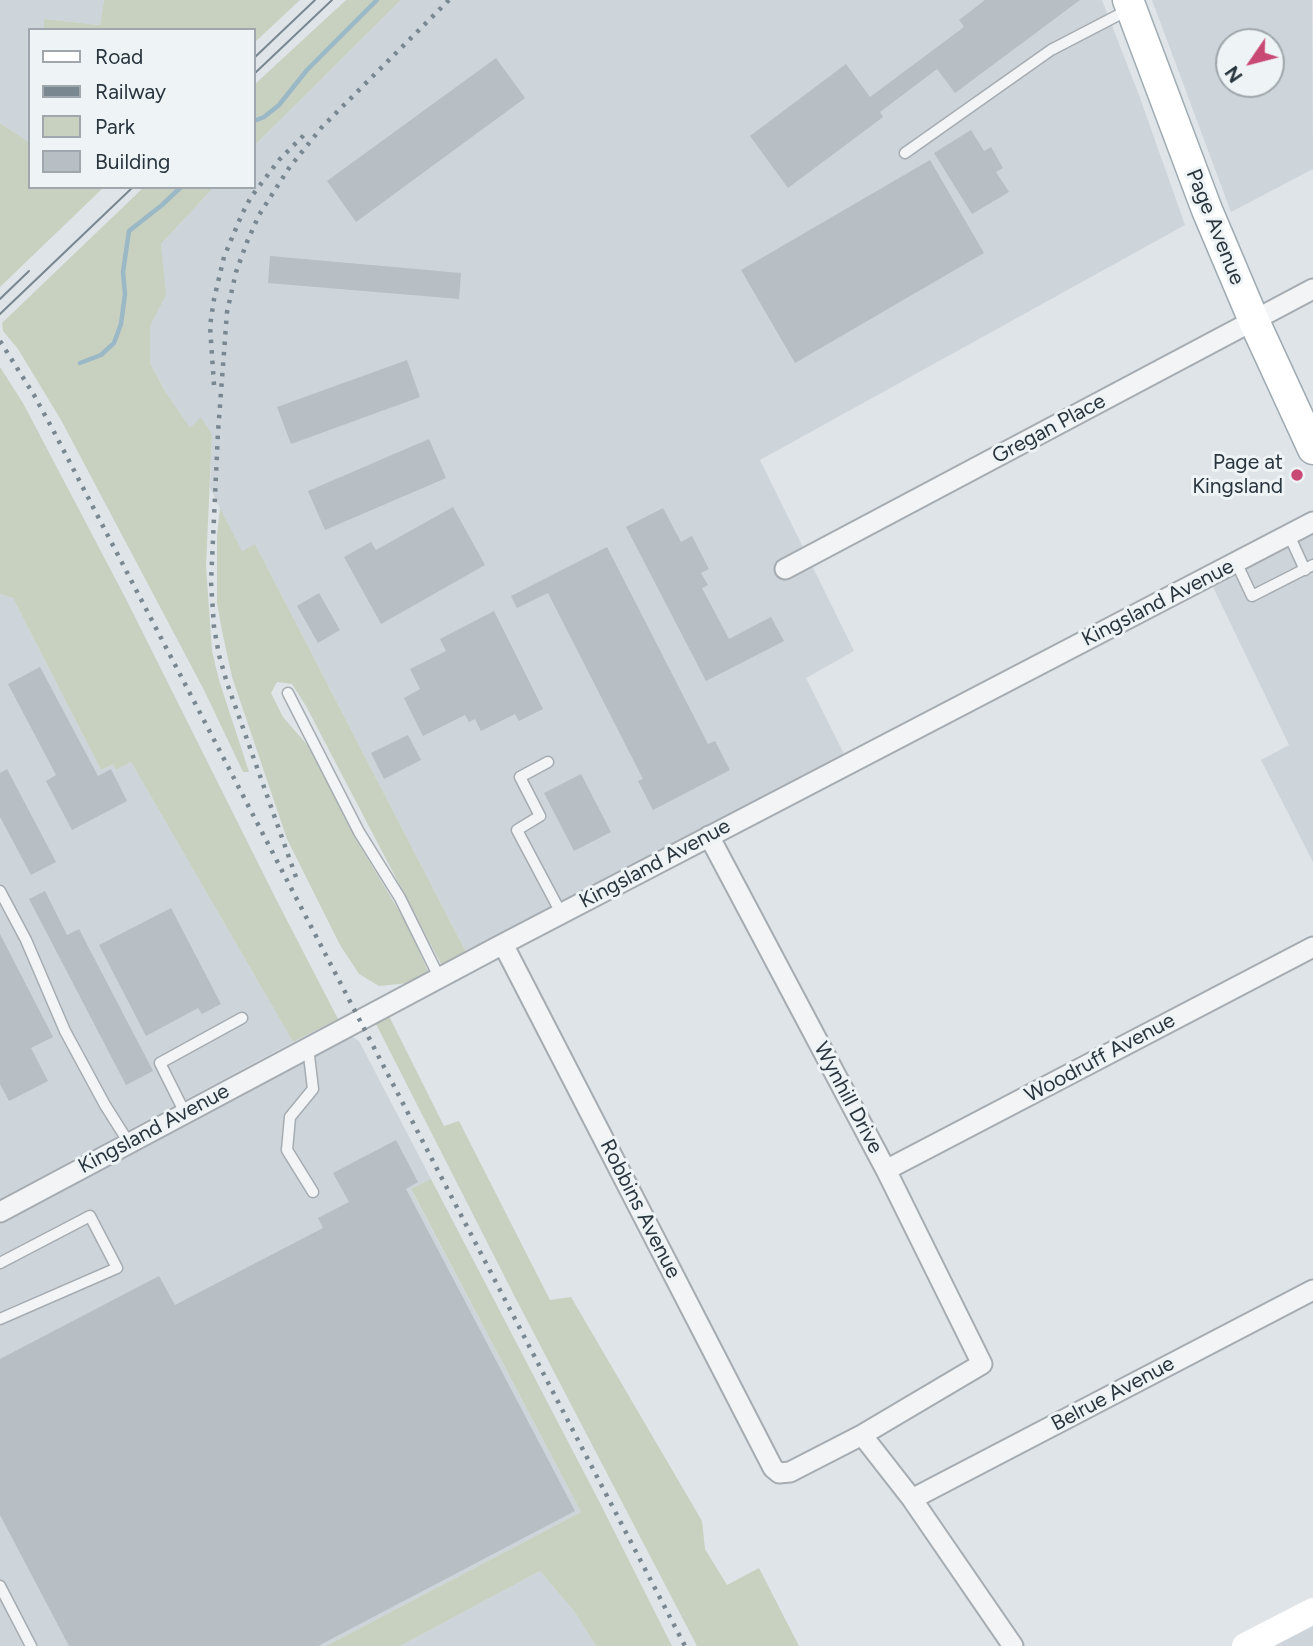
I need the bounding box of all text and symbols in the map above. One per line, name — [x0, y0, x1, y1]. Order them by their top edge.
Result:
legend — [28, 28, 256, 189]
north arrow — [1215, 28, 1285, 98]
text: Road — [95, 44, 143, 69]
text: N — [1220, 62, 1248, 87]
text: Railway — [95, 79, 166, 104]
text: Park — [95, 114, 135, 139]
text: Building — [95, 149, 170, 174]
street label: Page Avenue — [1180, 165, 1250, 289]
street label: Gregan Place — [988, 389, 1110, 469]
place label: Page at Kingsland — [1192, 450, 1283, 500]
marker: Page at Kingsland — [1289, 467, 1305, 483]
street label: Kingsland Avenue — [1078, 554, 1238, 652]
street label: Kingsland Avenue — [575, 814, 735, 914]
street label: Woodruff Avenue — [1021, 1008, 1179, 1108]
street label: Wynhill Drive — [808, 1038, 888, 1158]
street label: Kingsland Avenue — [74, 1079, 234, 1179]
street label: Robbins Avenue — [594, 1135, 686, 1283]
street label: Belrue Avenue — [1047, 1351, 1179, 1437]

